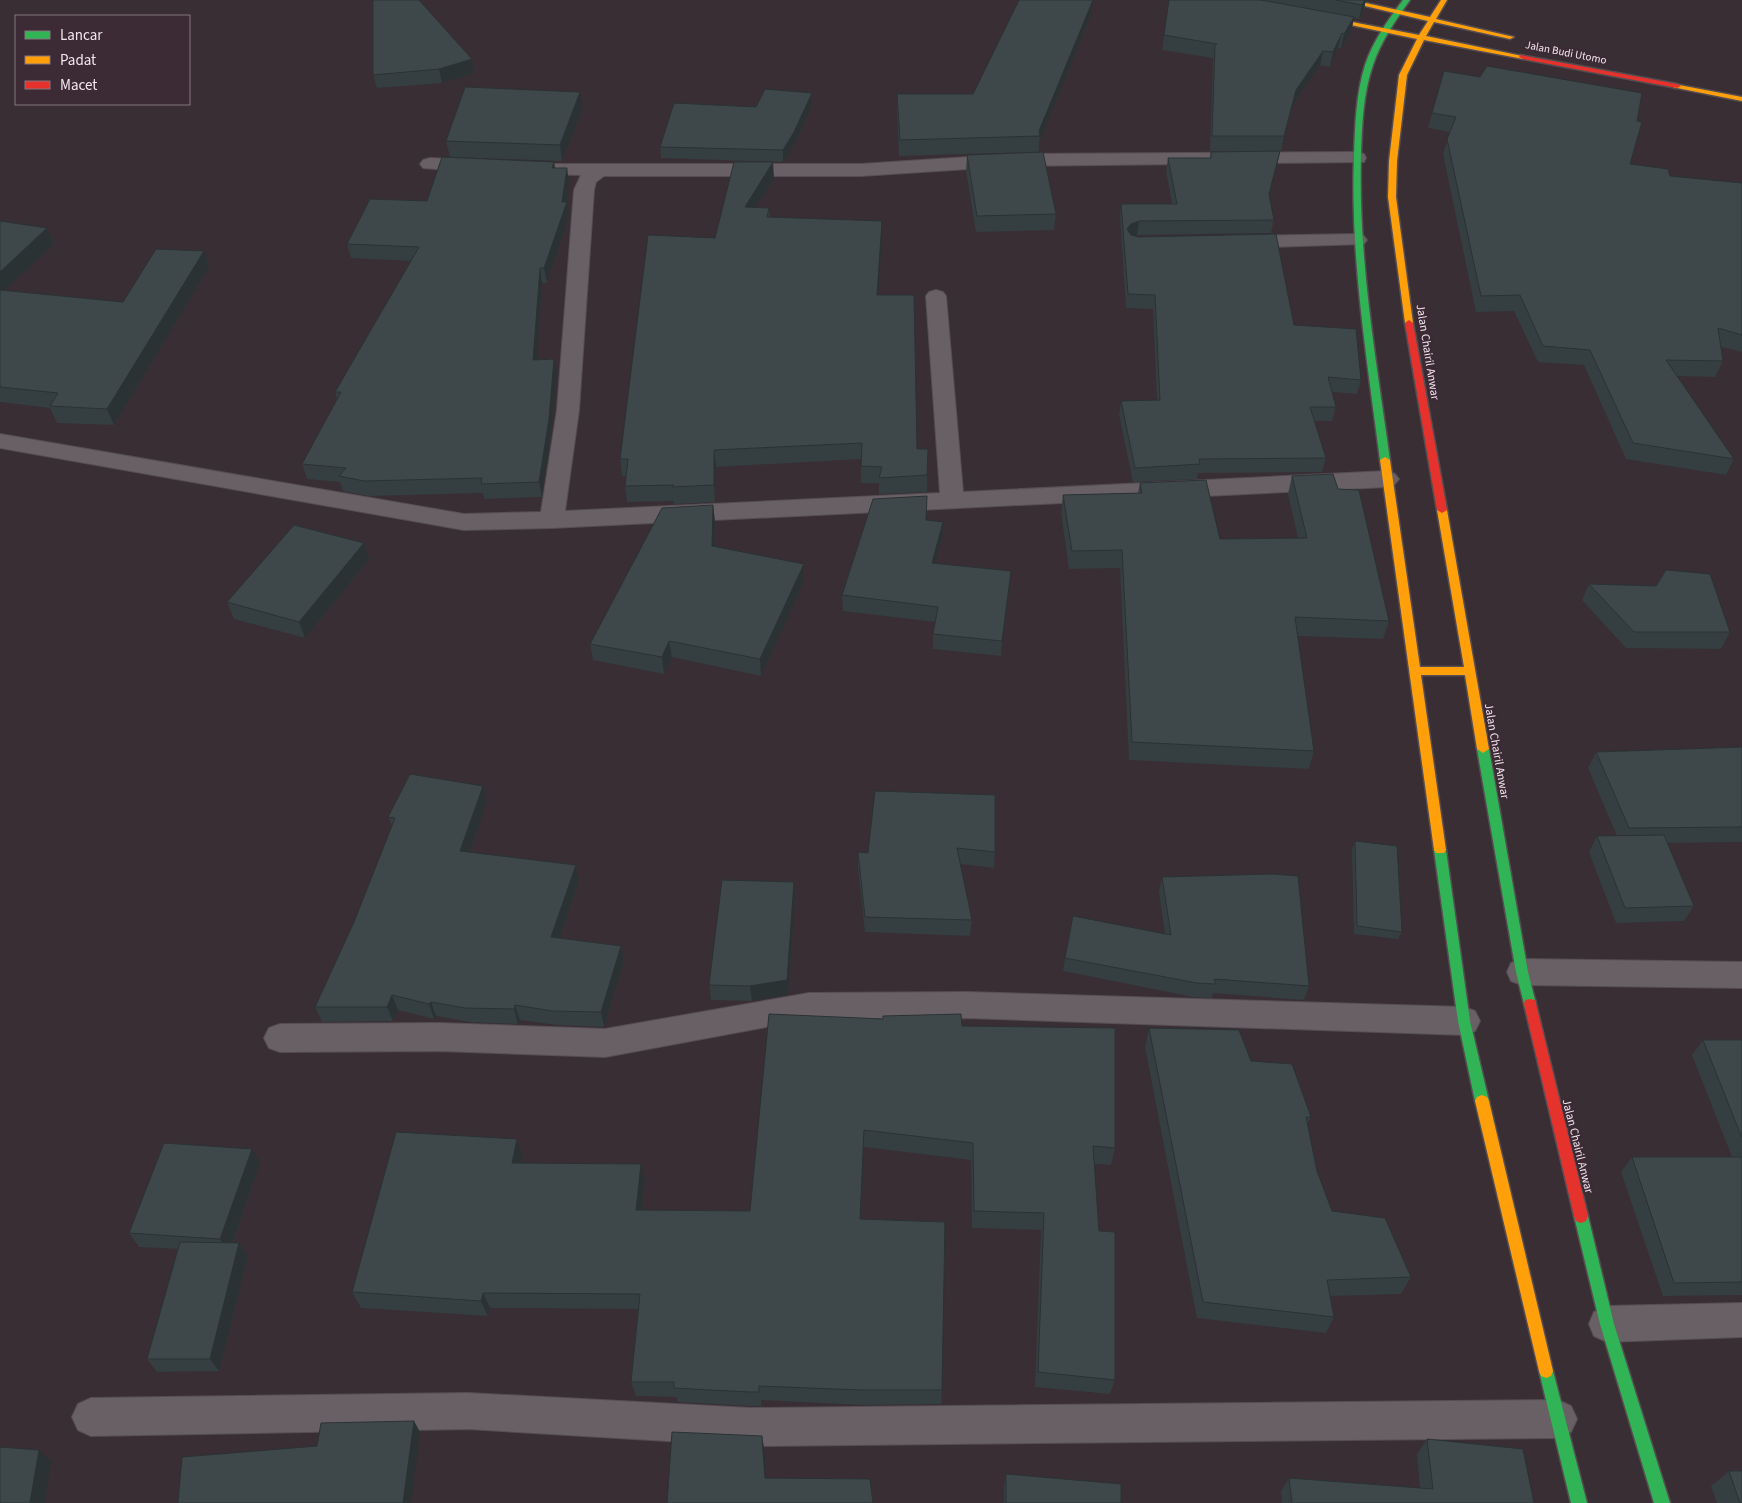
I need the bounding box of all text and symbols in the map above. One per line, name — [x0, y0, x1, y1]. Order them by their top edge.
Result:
legend — [15, 15, 190, 105]
text: Lancar — [60, 25, 103, 46]
street label: Jalan Budi Utomo — [1524, 37, 1608, 68]
text: Padat — [60, 50, 96, 71]
text: Macet — [60, 75, 97, 96]
street label: Jalan Chairil Anwar — [1412, 303, 1444, 402]
street label: Jalan Chairil Anwar — [1480, 702, 1513, 801]
street label: Jalan Chairil Anwar — [1558, 1097, 1598, 1196]

